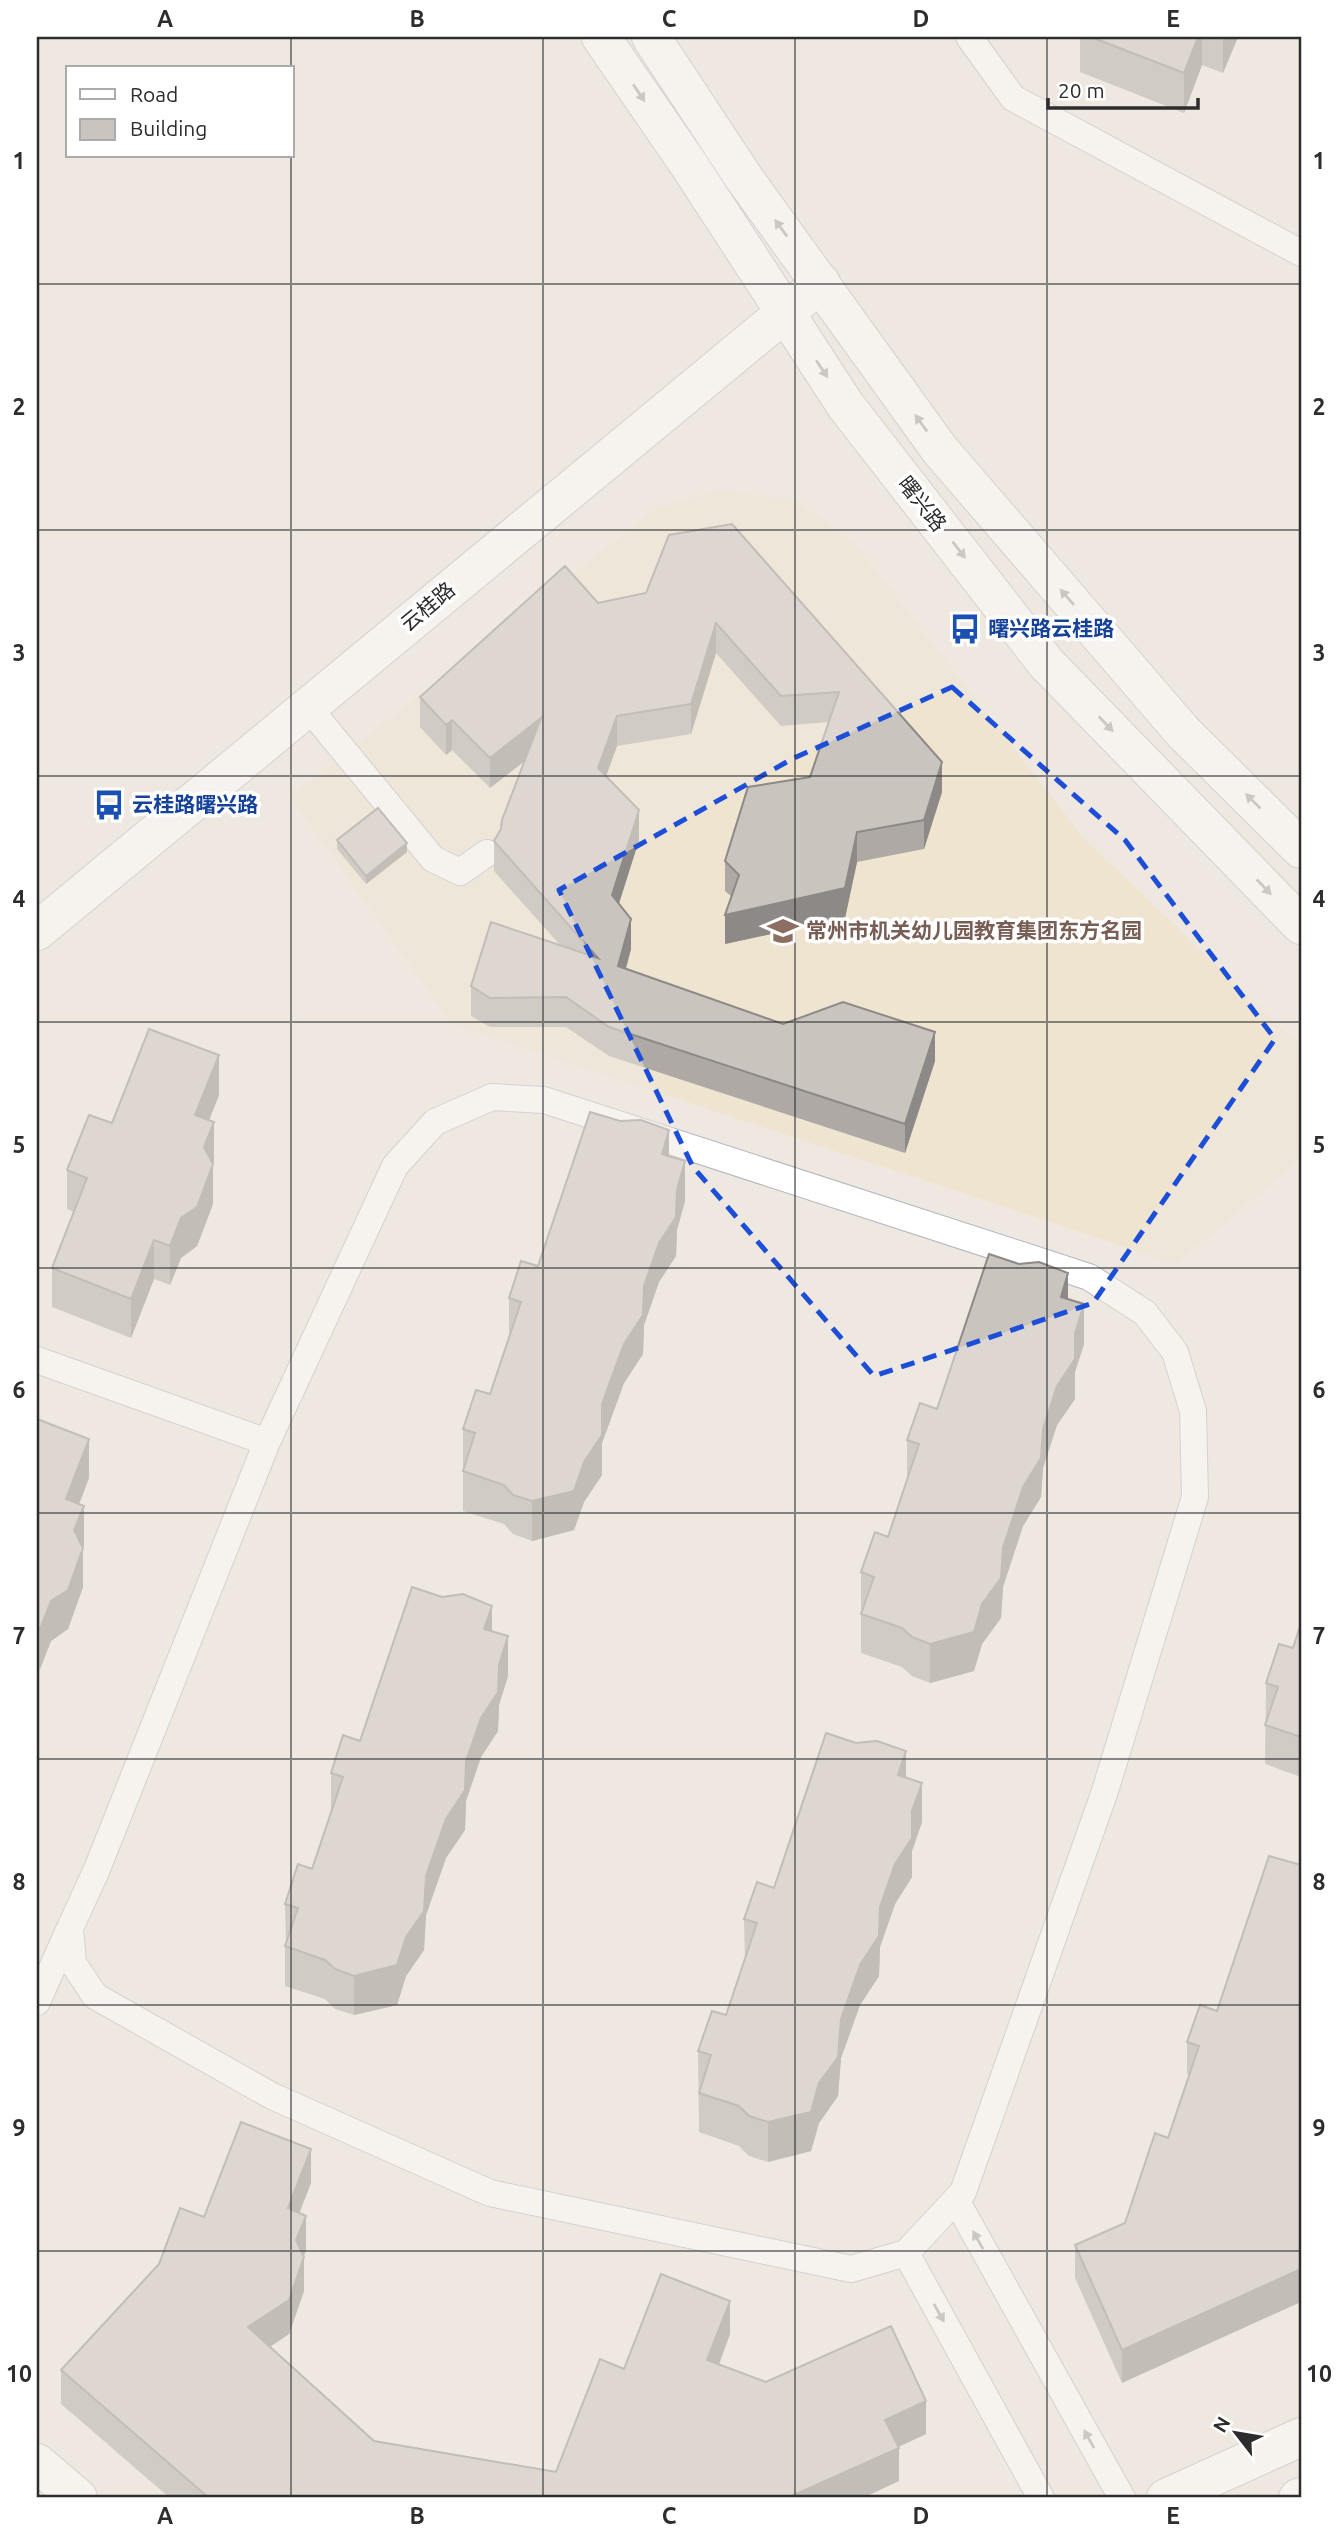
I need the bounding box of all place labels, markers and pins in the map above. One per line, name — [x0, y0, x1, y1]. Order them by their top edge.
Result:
bus stop icon: 曙兴路云桂路 — [948, 612, 982, 646]
place label: 曙兴路云桂路 — [988, 616, 1114, 640]
bus stop icon: 云桂路曙兴路 — [92, 788, 126, 822]
place label: 云桂路曙兴路 — [132, 792, 258, 816]
school or university icon: 常州市机关幼儿园教育集团东方名园 — [766, 914, 800, 948]
place label: 常州市机关幼儿园教育集团东方名园 — [806, 918, 1142, 942]

